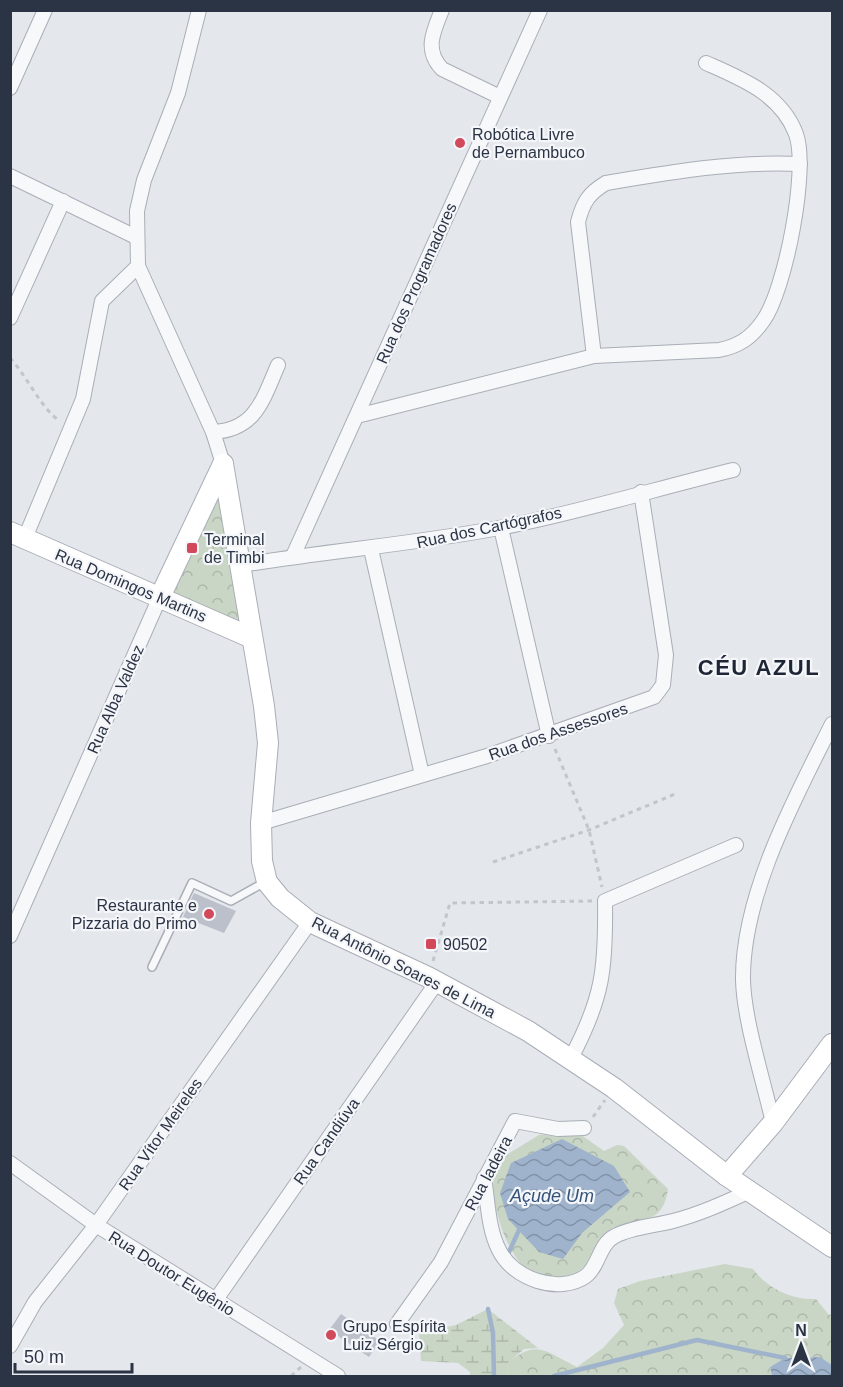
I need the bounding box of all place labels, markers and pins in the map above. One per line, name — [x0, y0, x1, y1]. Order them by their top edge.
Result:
place label: Robótica Livre de Pernambuco — [472, 126, 585, 161]
marker: Robótica Livre de Pernambuco — [453, 136, 467, 150]
place label: Terminal de Timbi — [204, 531, 264, 566]
marker: Terminal de Timbi — [185, 541, 199, 555]
place label: Restaurante e Pizzaria do Primo — [72, 897, 197, 932]
marker: Restaurante e Pizzaria do Primo — [202, 907, 216, 921]
place label: 90502 — [443, 936, 488, 953]
marker: 90502 — [424, 937, 438, 951]
place label: Grupo Espírita Luiz Sérgio — [343, 1318, 446, 1353]
marker: Grupo Espírita Luiz Sérgio — [324, 1328, 338, 1342]

